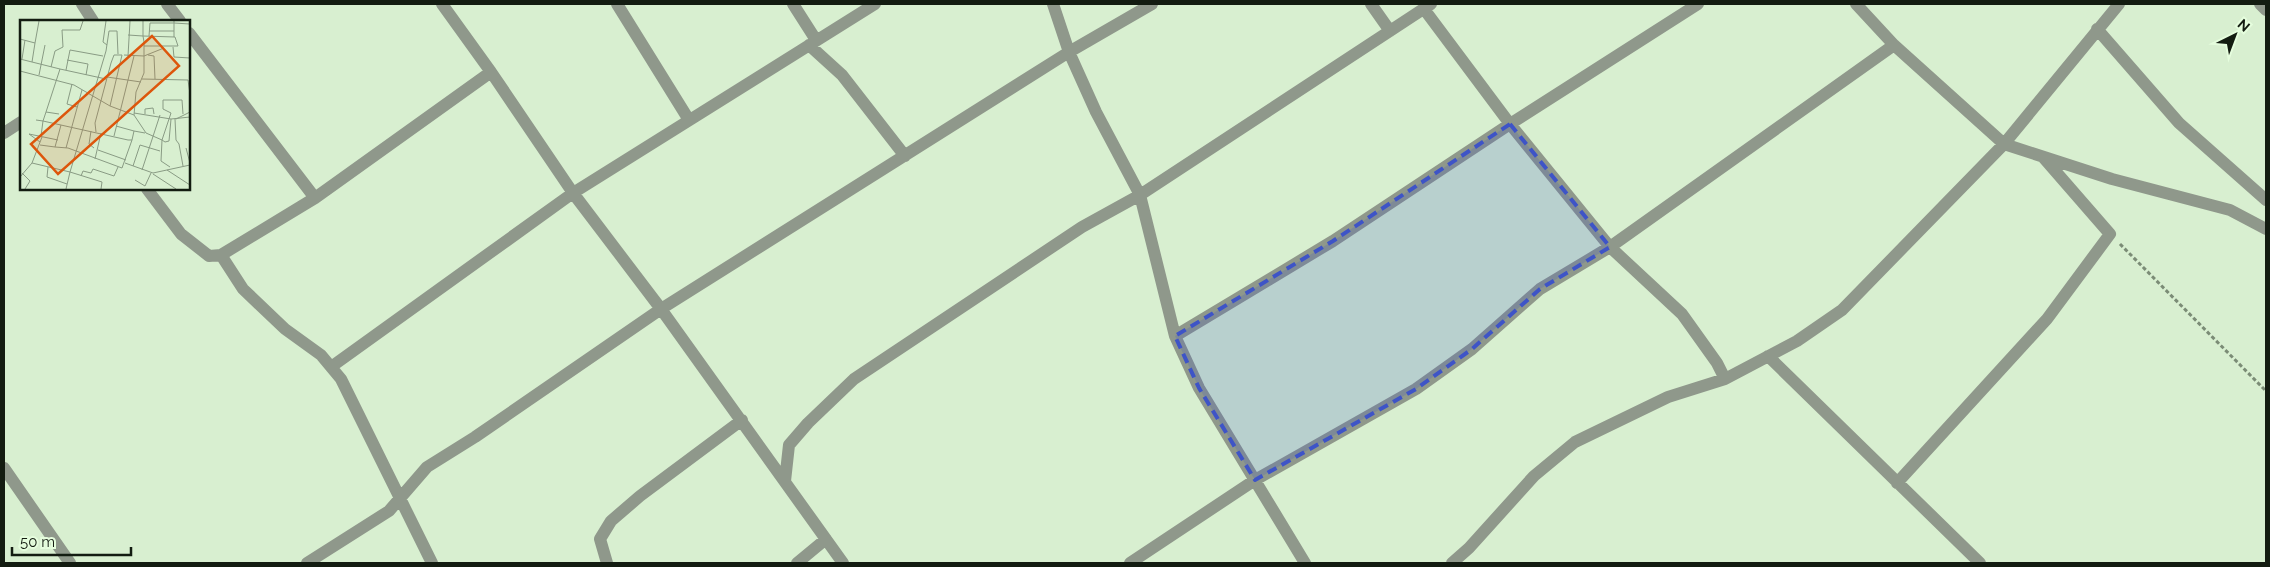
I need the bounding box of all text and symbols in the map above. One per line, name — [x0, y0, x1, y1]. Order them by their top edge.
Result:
north arrow — [2210, 10, 2260, 60]
text: N — [2234, 16, 2253, 35]
inset map — [20, 20, 190, 190]
scale bar — [12, 524, 131, 556]
text: 50 m — [20, 533, 55, 551]

